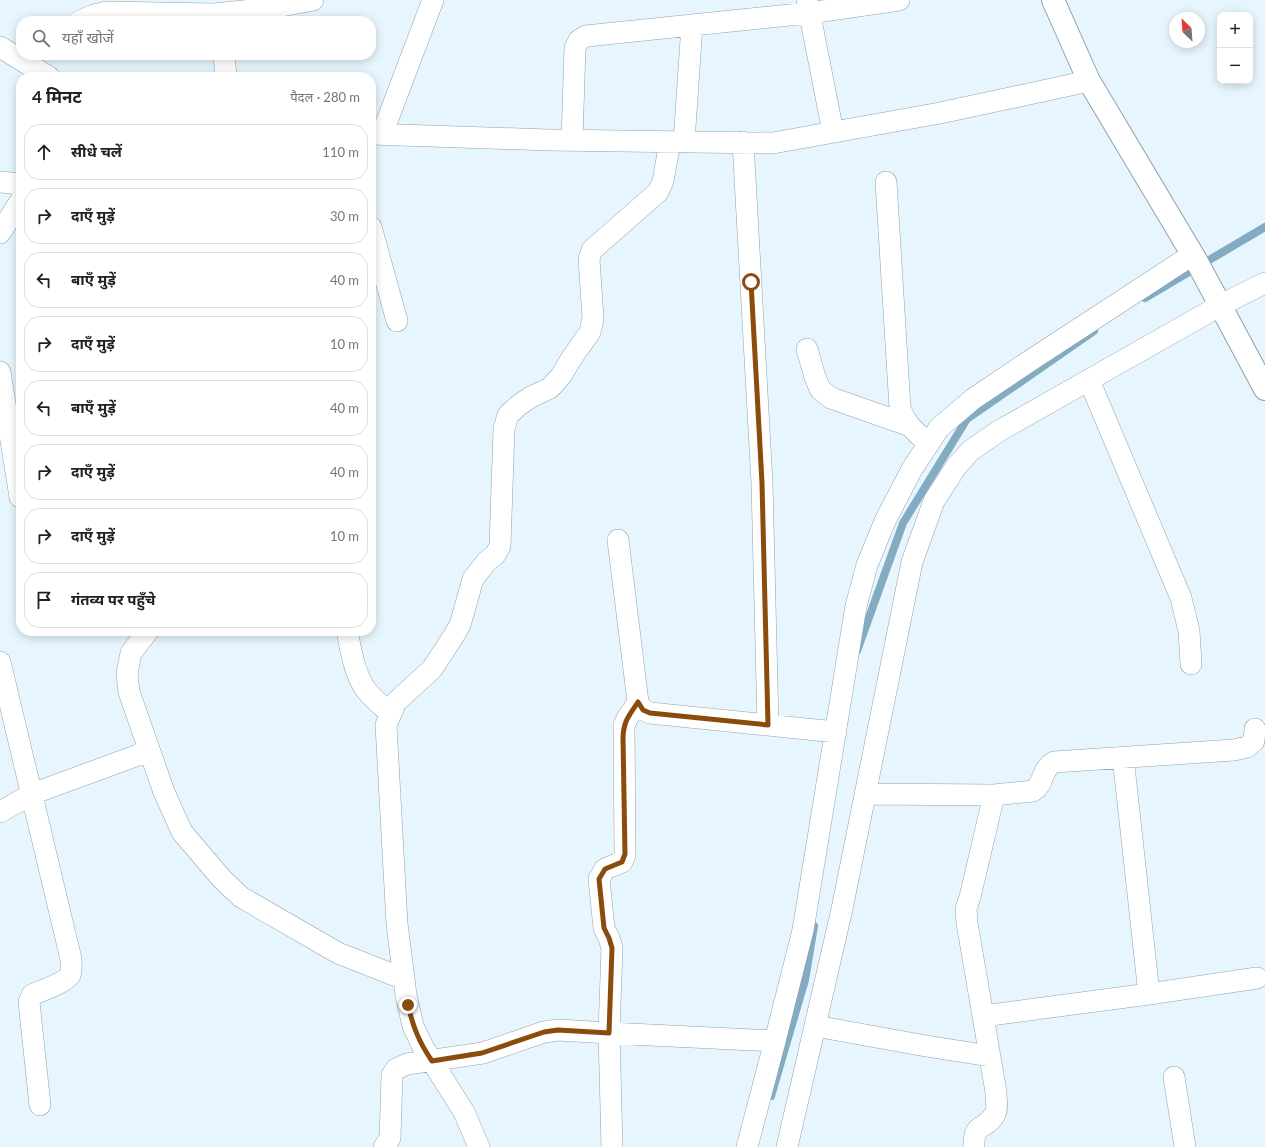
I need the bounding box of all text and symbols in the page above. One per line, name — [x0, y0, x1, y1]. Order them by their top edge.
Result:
north arrow — [1169, 12, 1205, 48]
map controls — [1217, 12, 1253, 84]
button: + — [1217, 12, 1253, 48]
search box — [16, 16, 376, 60]
icon: search — [30, 27, 52, 49]
text: यहाँ खोजें — [62, 28, 114, 46]
button: − — [1217, 48, 1253, 84]
text: 4 मिनट — [32, 86, 82, 107]
text: पैदल · 280 m — [290, 89, 360, 105]
icon: ahead — [33, 141, 55, 163]
text: सीधे चलें — [71, 142, 122, 160]
text: 110 m — [322, 144, 359, 160]
icon: right — [33, 205, 55, 227]
text: दाएँ मुड़ें — [71, 206, 115, 224]
text: 30 m — [330, 208, 359, 224]
icon: left — [33, 269, 55, 291]
text: बाएँ मुड़ें — [71, 270, 116, 288]
text: 40 m — [330, 272, 359, 288]
route start — [742, 273, 760, 291]
icon: right — [33, 333, 55, 355]
text: दाएँ मुड़ें — [71, 334, 115, 352]
text: 10 m — [330, 336, 359, 352]
icon: left — [33, 397, 55, 419]
text: बाएँ मुड़ें — [71, 398, 116, 416]
text: 40 m — [330, 400, 359, 416]
icon: right — [33, 461, 55, 483]
text: दाएँ मुड़ें — [71, 462, 115, 480]
text: 40 m — [330, 464, 359, 480]
icon: right — [33, 525, 55, 547]
text: दाएँ मुड़ें — [71, 526, 115, 544]
text: 10 m — [330, 528, 359, 544]
icon: arrive — [33, 589, 55, 611]
text: गंतव्य पर पहुँचे — [71, 590, 155, 608]
route end — [399, 996, 417, 1014]

